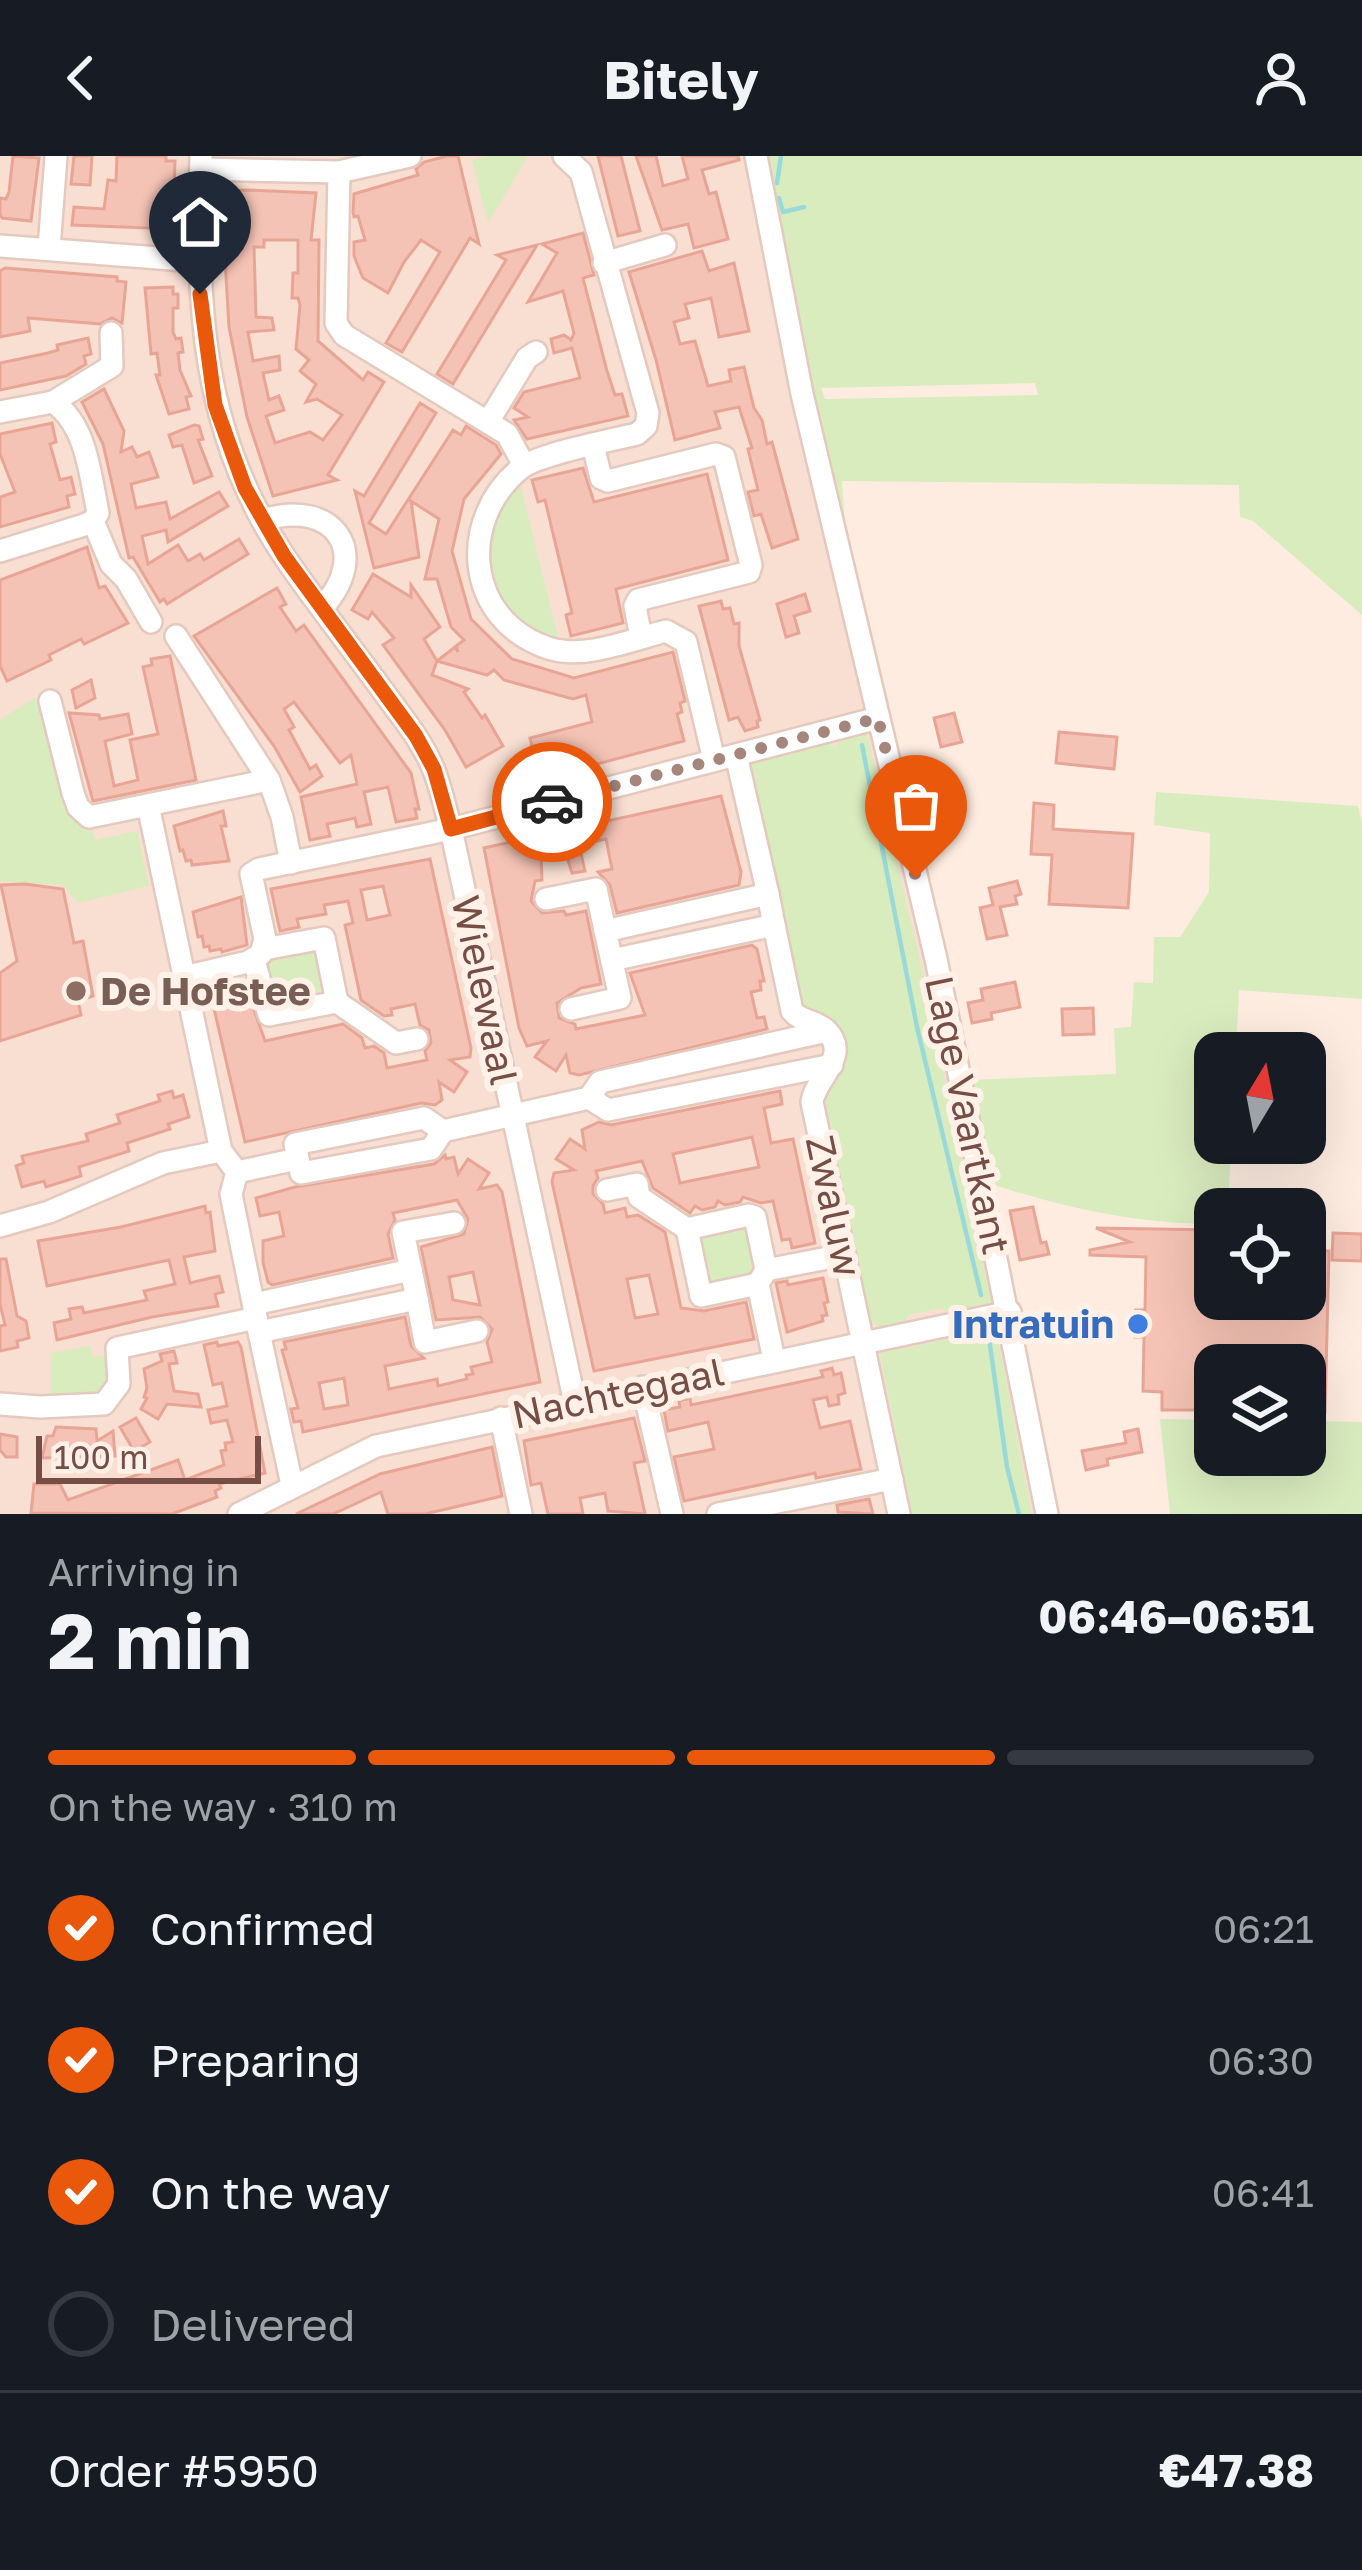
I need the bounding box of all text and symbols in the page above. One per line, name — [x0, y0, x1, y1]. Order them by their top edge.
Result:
icon: back — [48, 45, 114, 111]
icon: person — [1248, 45, 1314, 111]
text: Bitely — [603, 46, 759, 111]
pin — [149, 171, 251, 294]
icon: home — [167, 189, 233, 255]
courier — [492, 742, 612, 862]
pin — [865, 755, 967, 878]
icon: car — [519, 769, 585, 835]
icon: bag — [883, 773, 949, 839]
street label: Wielewaal — [443, 891, 528, 1089]
place label: De Hofstee — [100, 967, 311, 1014]
street label: Lage Vaartkant — [916, 971, 1021, 1258]
marker: De Hofstee — [63, 978, 89, 1004]
north arrow — [1194, 1032, 1326, 1164]
map controls — [1194, 1032, 1326, 1476]
street label: Zwaluw — [797, 1131, 872, 1281]
button: locate — [1194, 1188, 1326, 1320]
place label: Intratuin — [951, 1300, 1114, 1347]
marker: Intratuin — [1125, 1311, 1151, 1337]
button: layers — [1194, 1344, 1326, 1476]
street label: Nachtegaal — [508, 1347, 728, 1438]
scale bar — [36, 1430, 261, 1483]
text: 100 m — [54, 1437, 148, 1476]
text: Arriving in — [48, 1548, 239, 1595]
text: 06:46–06:51 — [1038, 1589, 1314, 1643]
text: 2 min — [48, 1593, 252, 1686]
text: On the way · 310 m — [48, 1783, 398, 1830]
icon: check — [48, 1895, 114, 1961]
text: Confirmed — [150, 1901, 375, 1955]
text: 06:21 — [1213, 1905, 1314, 1952]
icon: check — [48, 2027, 114, 2093]
text: Preparing — [150, 2033, 361, 2087]
text: 06:30 — [1208, 2037, 1314, 2084]
icon: check — [48, 2159, 114, 2225]
text: On the way — [150, 2165, 391, 2219]
text: 06:41 — [1212, 2169, 1314, 2216]
text: Delivered — [150, 2297, 355, 2351]
text: Order #5950 — [48, 2443, 319, 2497]
text: €47.38 — [1159, 2443, 1314, 2497]

